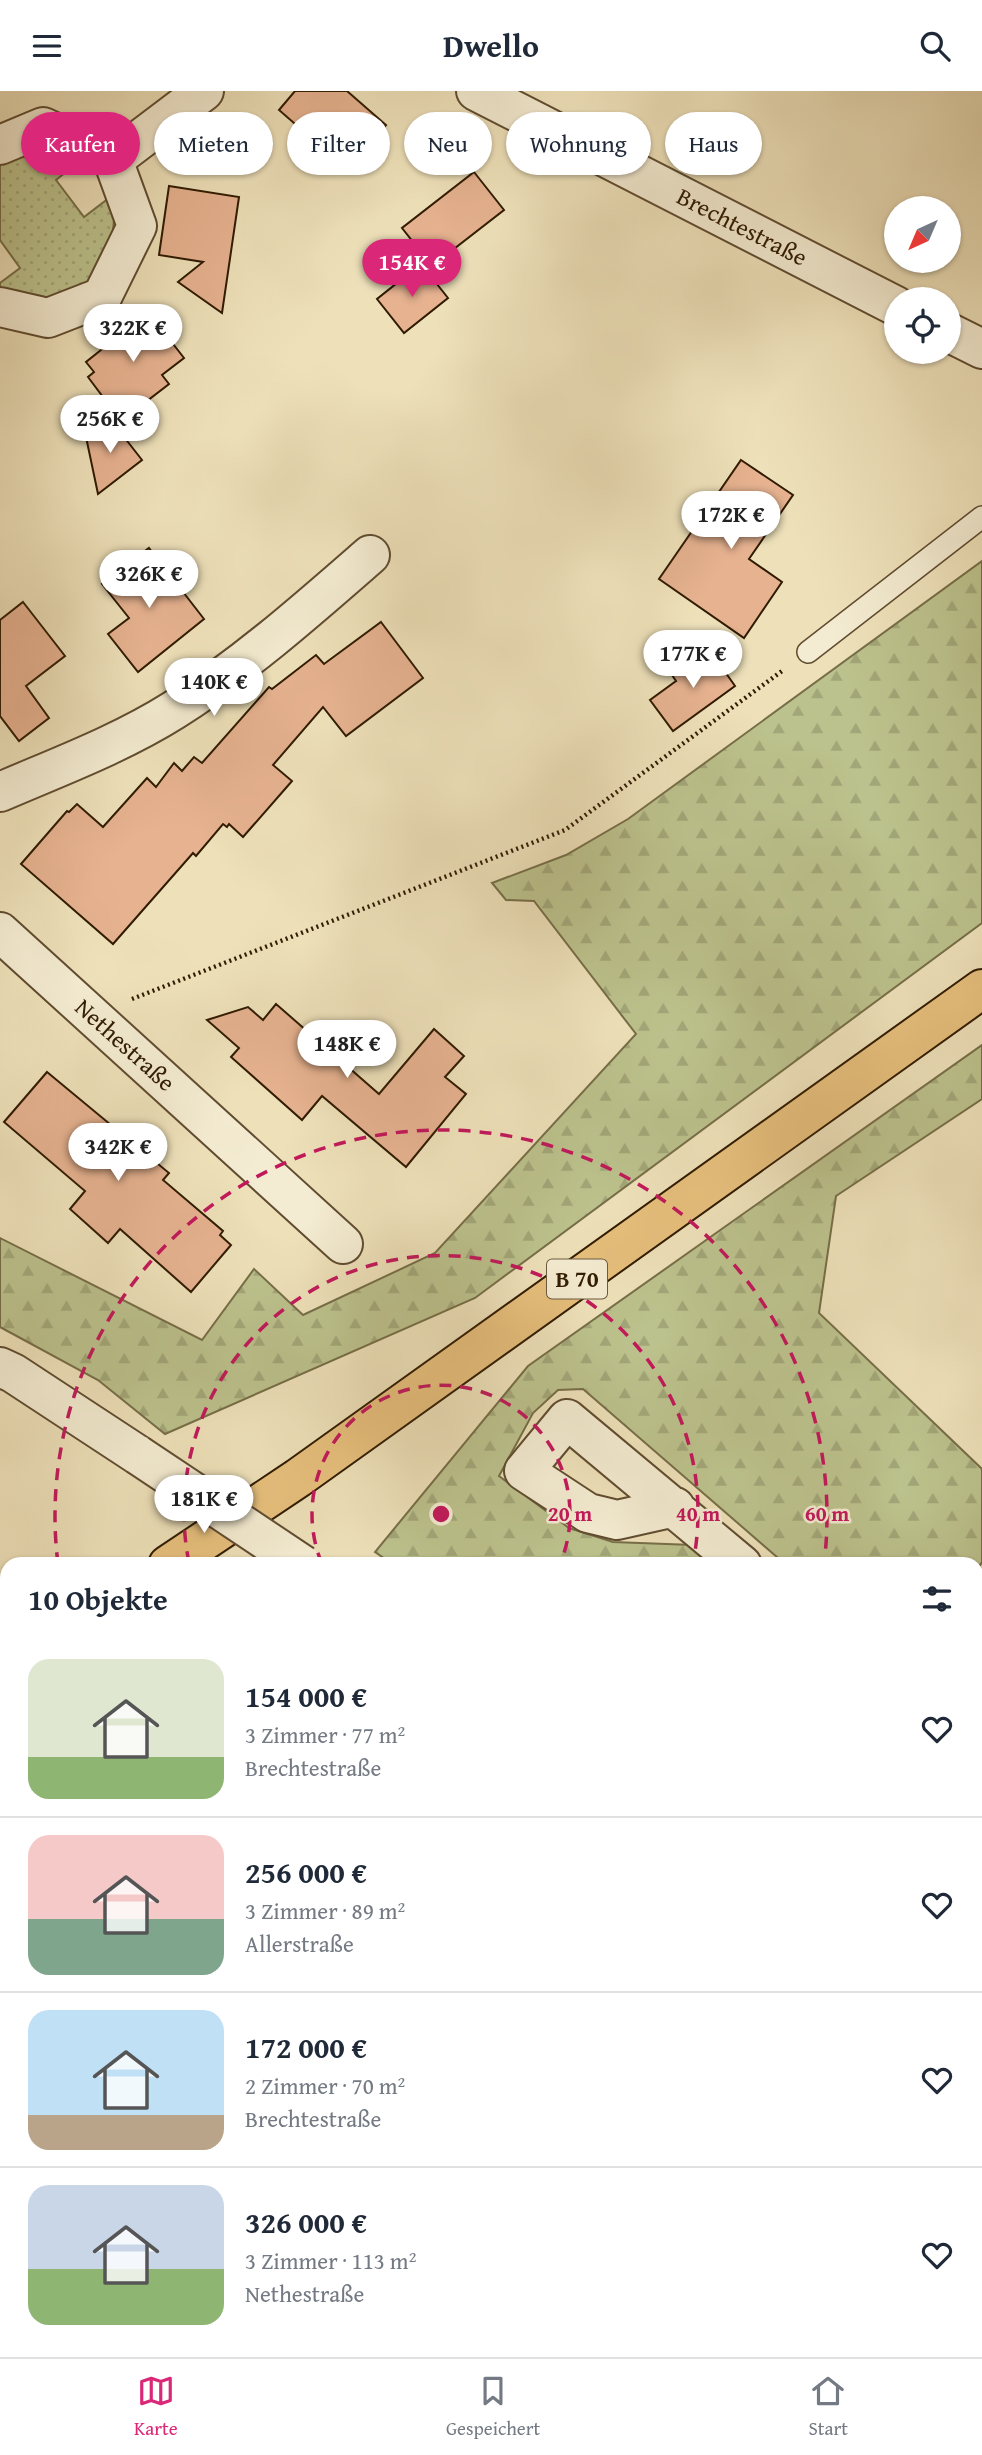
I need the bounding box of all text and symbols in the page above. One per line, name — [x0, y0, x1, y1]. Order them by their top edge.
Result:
text: Dwello — [443, 22, 539, 69]
icon: menu — [28, 27, 66, 65]
icon: search — [916, 27, 954, 65]
chip: Kaufen — [21, 112, 140, 175]
chip: Mieten — [154, 112, 273, 175]
chip: Filter — [287, 112, 390, 175]
chip: Neu — [404, 112, 492, 175]
chip: Wohnung — [506, 112, 651, 175]
chip: Haus — [665, 112, 762, 175]
street label: Brechtestraße — [671, 179, 814, 274]
north arrow — [884, 196, 961, 273]
map controls — [884, 196, 961, 364]
pin: 154K € — [355, 239, 469, 299]
text: 154K € — [378, 245, 446, 278]
button: locate — [884, 287, 961, 364]
pin: 322K € — [76, 305, 190, 364]
text: 322K € — [99, 310, 167, 343]
pin: 256K € — [53, 395, 167, 455]
text: 256K € — [76, 401, 144, 434]
pin: 172K € — [674, 491, 788, 551]
text: 172K € — [697, 497, 765, 530]
pin: 326K € — [92, 551, 206, 610]
text: 326K € — [115, 556, 183, 589]
pin: 177K € — [636, 631, 750, 690]
text: 177K € — [659, 636, 727, 669]
pin: 140K € — [157, 659, 271, 718]
text: 140K € — [180, 664, 248, 697]
street label: Nethestraße — [67, 990, 183, 1099]
pin: 148K € — [290, 1021, 404, 1080]
text: 148K € — [313, 1026, 381, 1059]
pin: 342K € — [61, 1123, 175, 1183]
text: 342K € — [84, 1129, 152, 1162]
road number: B 70 — [547, 1259, 607, 1299]
pin: 181K € — [147, 1475, 261, 1535]
text: 181K € — [170, 1481, 238, 1514]
text: 20 m — [548, 1498, 592, 1529]
text: 40 m — [676, 1498, 720, 1529]
text: 60 m — [805, 1498, 849, 1529]
centre of rings — [429, 1502, 453, 1526]
text: 10 Objekte — [28, 1577, 168, 1621]
icon: filters — [918, 1580, 956, 1618]
text: 154 000 € — [245, 1674, 367, 1718]
icon: home — [84, 1687, 168, 1771]
icon: heart — [918, 1710, 956, 1748]
text: 3 Zimmer · 77 m² — [245, 1718, 405, 1751]
text: Brechtestraße — [245, 1751, 381, 1784]
text: 256 000 € — [245, 1850, 367, 1894]
icon: home — [84, 1863, 168, 1947]
icon: heart — [918, 1886, 956, 1924]
text: 3 Zimmer · 89 m² — [245, 1894, 405, 1927]
text: Allerstraße — [245, 1927, 354, 1960]
text: 172 000 € — [245, 2025, 367, 2069]
icon: home — [84, 2038, 168, 2122]
icon: heart — [918, 2061, 956, 2099]
text: 2 Zimmer · 70 m² — [245, 2069, 405, 2102]
text: Brechtestraße — [245, 2102, 381, 2135]
text: 326 000 € — [245, 2200, 367, 2244]
icon: home — [84, 2213, 168, 2297]
icon: heart — [918, 2236, 956, 2274]
text: 3 Zimmer · 113 m² — [245, 2244, 416, 2277]
text: Nethestraße — [245, 2277, 364, 2310]
tab: Karte — [134, 2372, 178, 2442]
tab: Gespeichert — [446, 2372, 540, 2442]
tab: Start — [808, 2372, 848, 2442]

